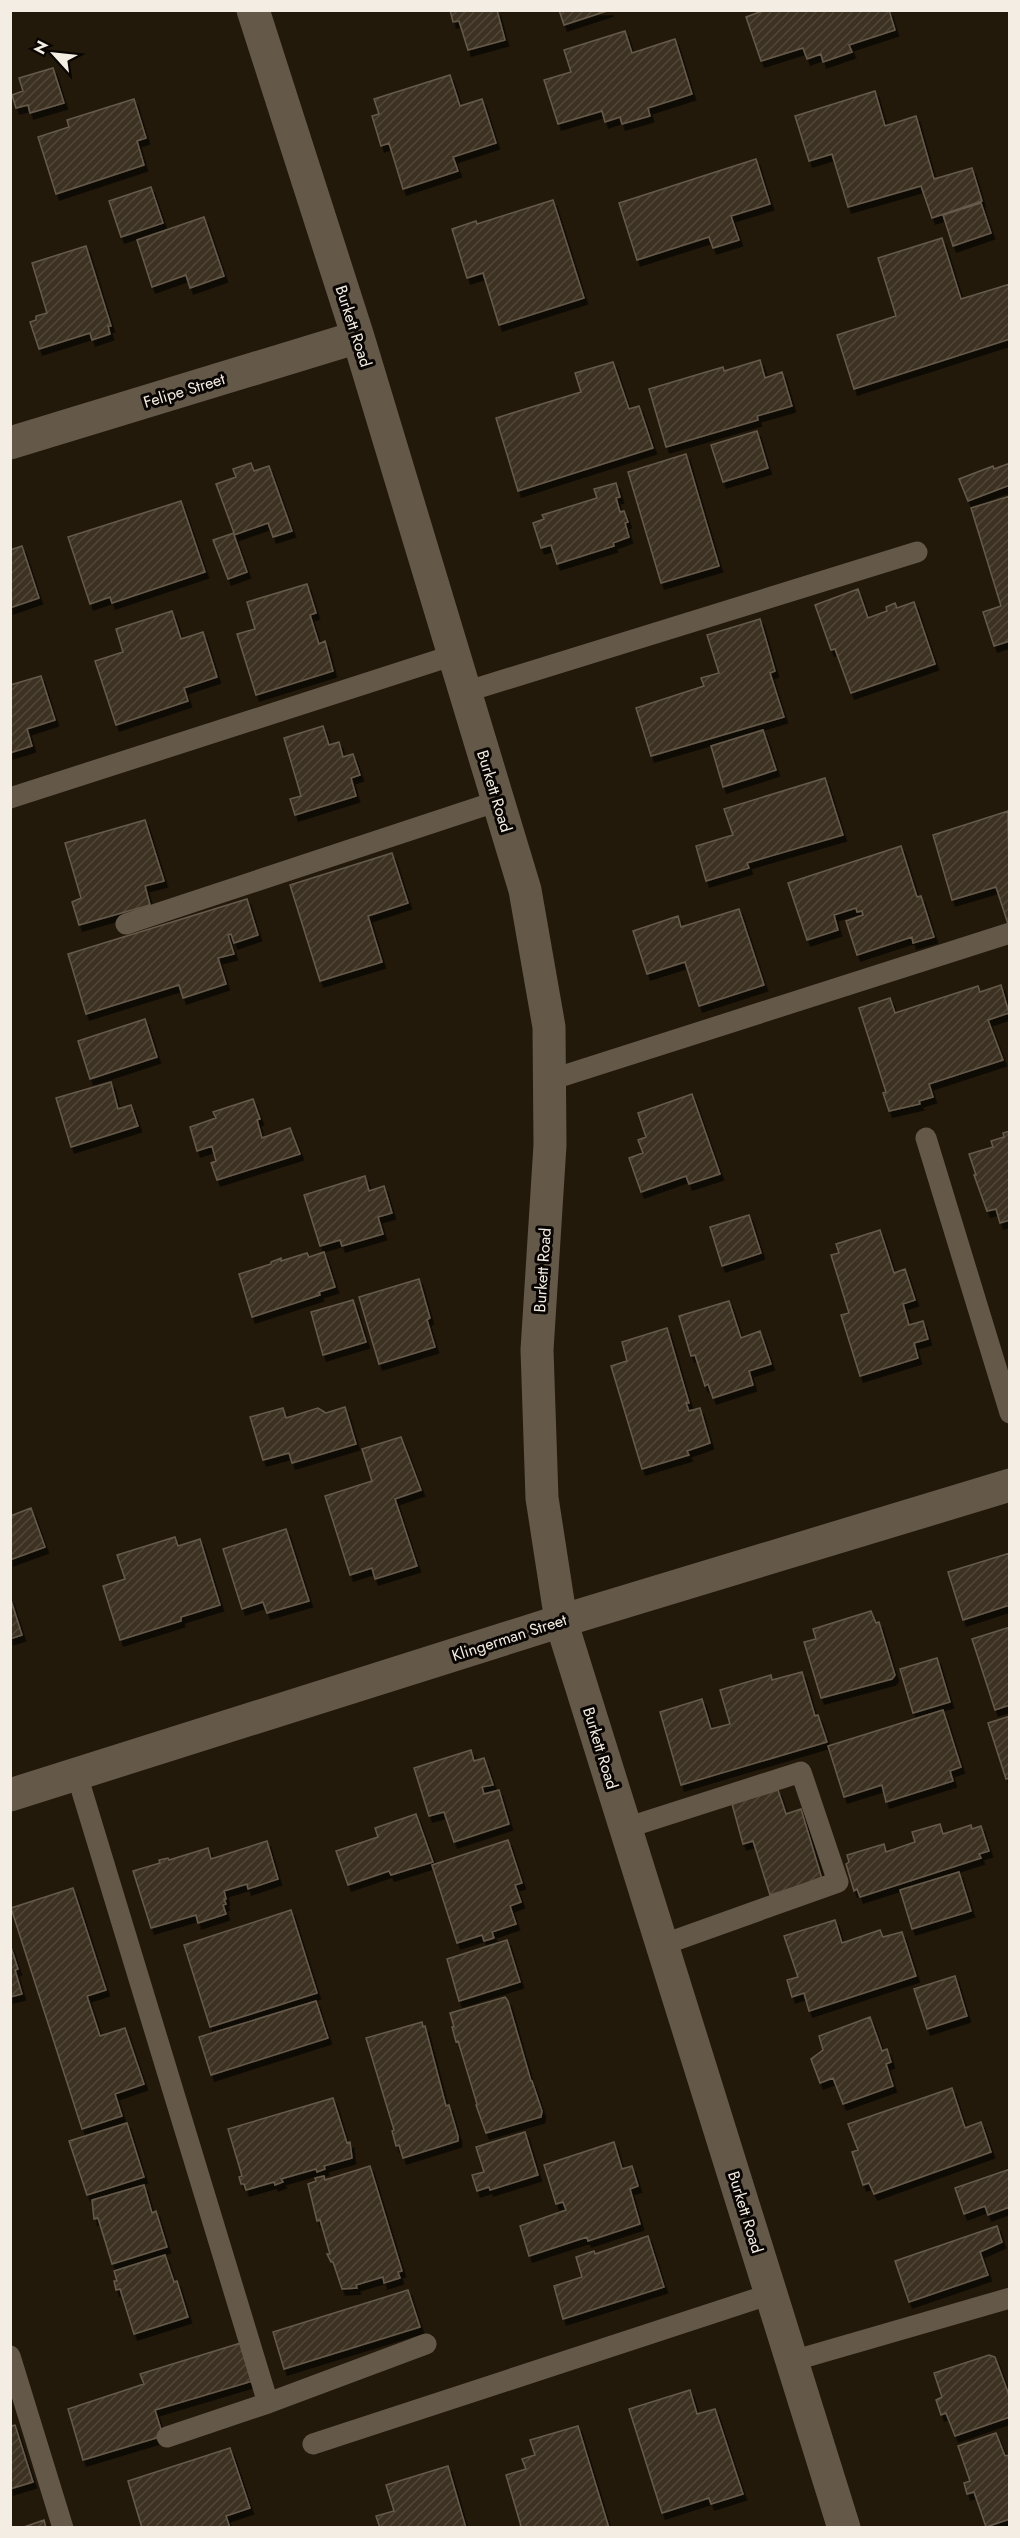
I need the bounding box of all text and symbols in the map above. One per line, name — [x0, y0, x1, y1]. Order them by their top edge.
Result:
north arrow — [24, 24, 84, 84]
text: N — [28, 37, 54, 58]
street label: Burkett Road — [329, 282, 378, 370]
street label: Felipe Street — [141, 367, 228, 414]
street label: Burkett Road — [471, 747, 518, 835]
street label: Burkett Road — [528, 1227, 557, 1313]
street label: Klingerman Street — [449, 1608, 570, 1667]
street label: Burkett Road — [577, 1704, 624, 1792]
street label: Burkett Road — [722, 2168, 769, 2256]

